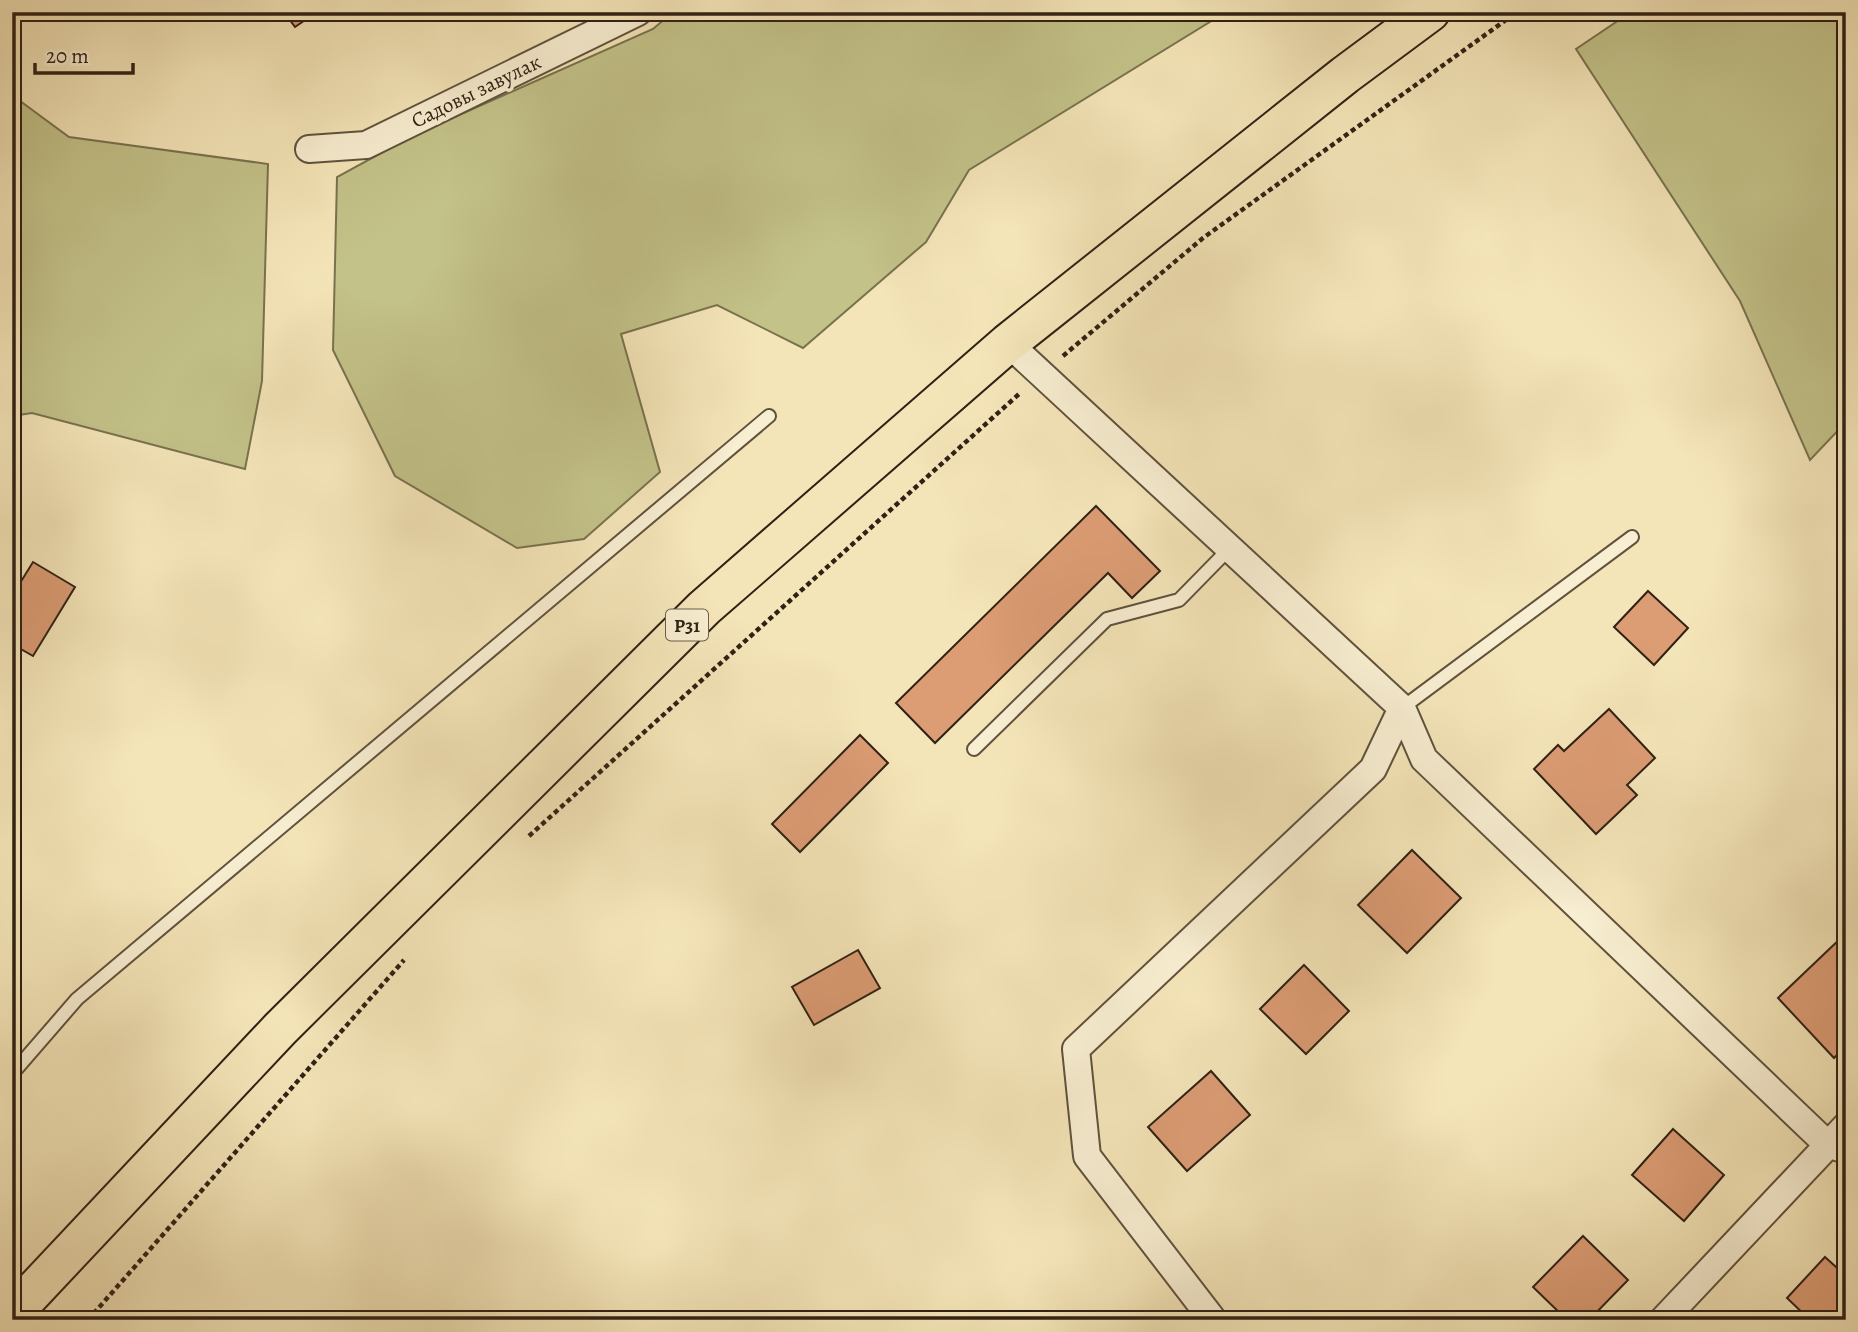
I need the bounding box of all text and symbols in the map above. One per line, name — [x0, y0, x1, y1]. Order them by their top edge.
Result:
scale bar — [35, 32, 133, 76]
text: 20 m — [46, 42, 89, 70]
street label: Садовы завулак — [406, 47, 546, 135]
road number: Р31 — [666, 610, 708, 640]

